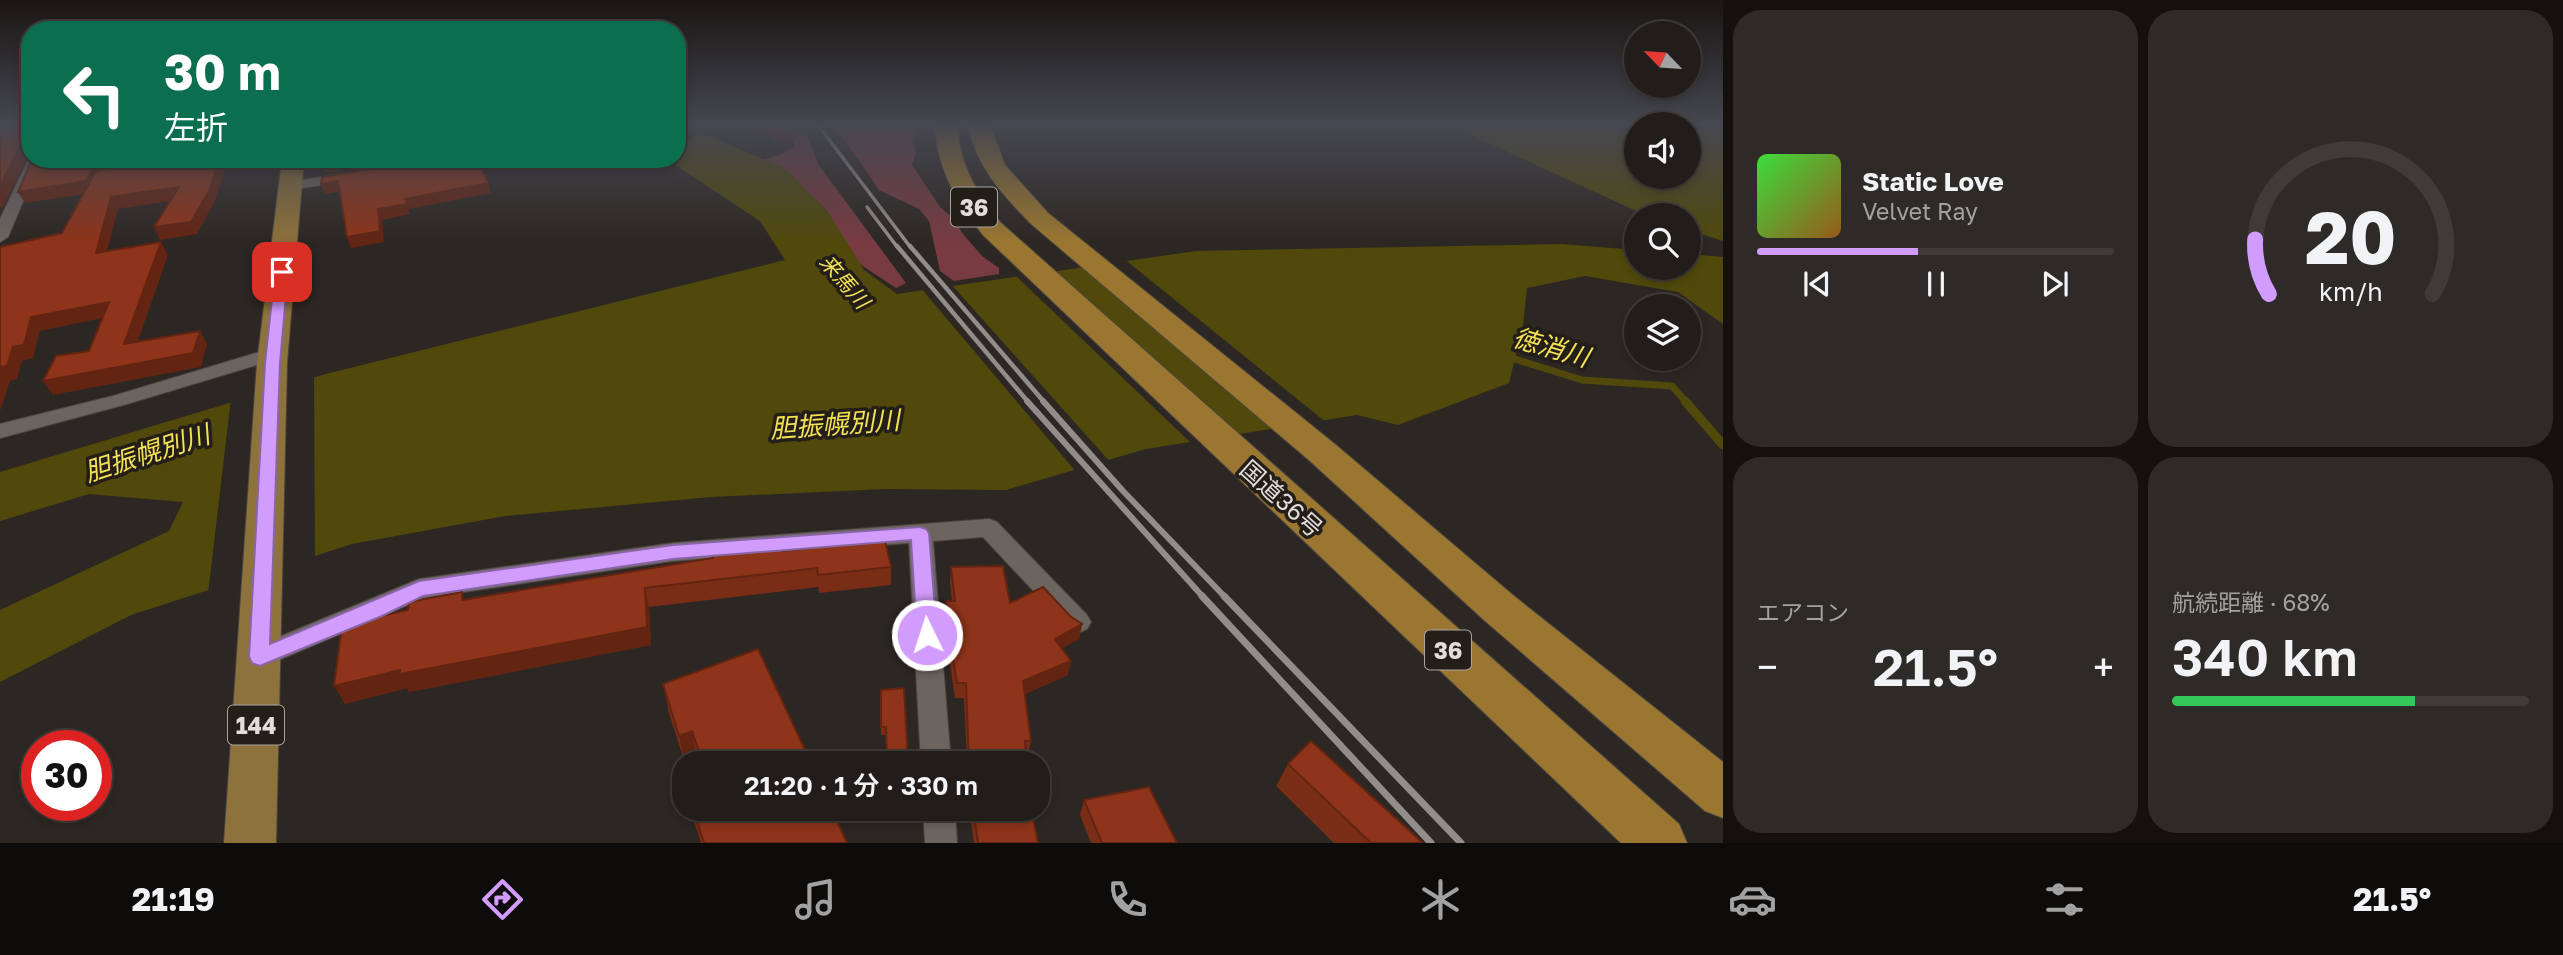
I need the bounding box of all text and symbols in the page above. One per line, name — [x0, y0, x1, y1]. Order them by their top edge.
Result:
north arrow — [1624, 21, 1701, 98]
map controls — [1624, 21, 1701, 371]
text: 30 m — [164, 42, 281, 101]
icon: left — [49, 49, 140, 140]
text: 左折 — [164, 108, 228, 146]
button: sound — [1624, 112, 1701, 189]
text: Static Love — [1862, 166, 2004, 197]
road number: 36 — [951, 188, 997, 227]
text: 20 — [2305, 194, 2396, 281]
text: Velvet Ray — [1862, 197, 1978, 225]
button: search — [1624, 203, 1701, 280]
pin — [252, 242, 312, 302]
water label: 来馬川 — [815, 249, 877, 315]
icon: arrive — [263, 253, 301, 291]
icon: previous — [1798, 265, 1836, 303]
icon: pause — [1917, 265, 1955, 303]
icon: next — [2036, 265, 2074, 303]
text: km/h — [2319, 276, 2382, 307]
button: layers — [1624, 294, 1701, 371]
water label: 徳消川 — [1509, 321, 1596, 373]
water label: 胆振幌別川 — [769, 404, 904, 444]
water label: 胆振幌別川 — [80, 417, 216, 488]
street label: 国道36号 — [1235, 454, 1329, 542]
text: 航続距離 · 68% — [2172, 588, 2330, 616]
position arrow — [890, 598, 964, 672]
text: エアコン — [1757, 598, 1849, 626]
text: 340 km — [2172, 625, 2358, 687]
road number: 36 — [1425, 630, 1471, 670]
text: 21.5° — [1873, 635, 1998, 697]
text: − — [1757, 644, 1778, 689]
text: + — [2093, 644, 2114, 689]
road number: 144 — [228, 706, 284, 744]
speed limit sign: 30 — [21, 730, 112, 821]
text: 21:20 · 1 分 · 330 m — [744, 770, 978, 801]
icon: directions — [478, 875, 527, 924]
icon: music — [791, 875, 840, 924]
icon: phone — [1103, 875, 1152, 924]
icon: climate — [1416, 875, 1465, 924]
icon: car — [1728, 875, 1777, 924]
icon: filters — [2040, 875, 2089, 924]
text: 21:19 — [132, 880, 215, 918]
text: 21.5° — [2353, 880, 2431, 918]

